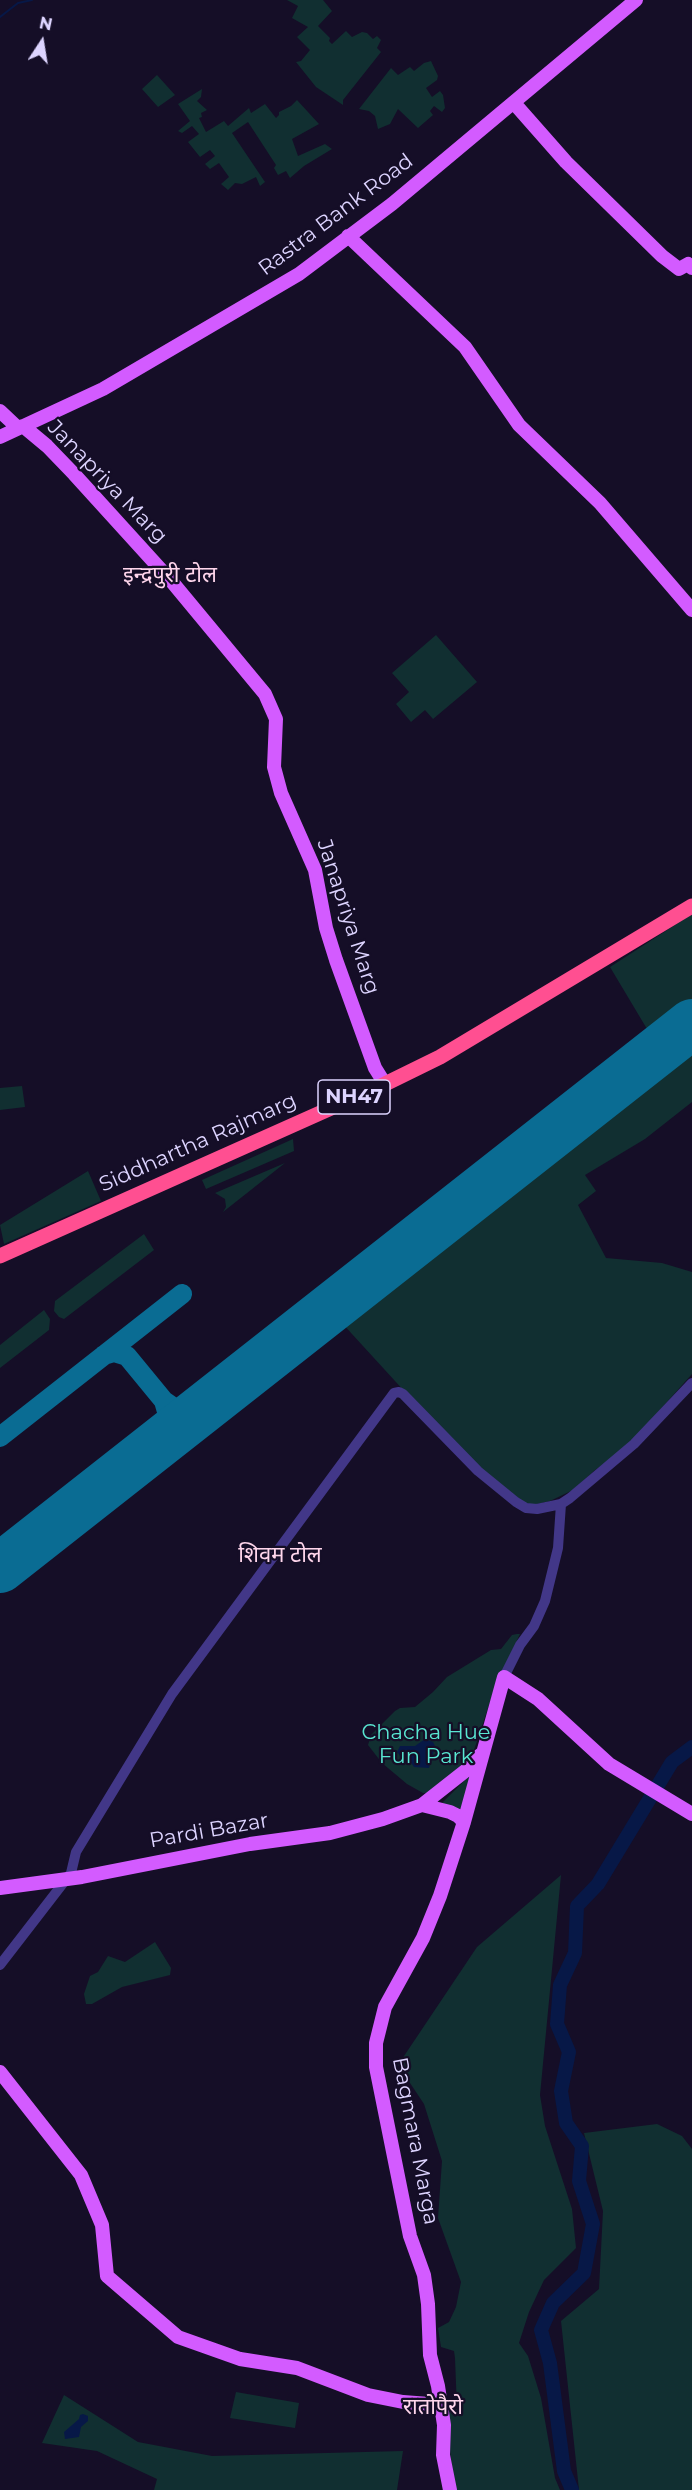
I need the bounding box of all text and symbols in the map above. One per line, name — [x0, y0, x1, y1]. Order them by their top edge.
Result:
north arrow — [12, 12, 72, 72]
text: N — [38, 13, 54, 35]
street label: Rastra Bank Road — [254, 149, 418, 281]
street label: Janapriya Marg — [42, 415, 172, 549]
district label: इन्द्रपुरी टोल — [123, 563, 217, 589]
street label: Janapriya Marg — [311, 836, 385, 998]
road number: NH47 — [318, 1080, 390, 1114]
street label: Siddhartha Rajmarg — [95, 1088, 301, 1198]
district label: शिवम टोल — [238, 1543, 322, 1569]
park label: Chacha Hue Fun Park — [361, 1720, 491, 1770]
street label: Pardi Bazar — [147, 1808, 271, 1854]
street label: Bagmara Marga — [386, 2055, 444, 2227]
district label: रातोपैरो — [403, 2395, 463, 2421]

